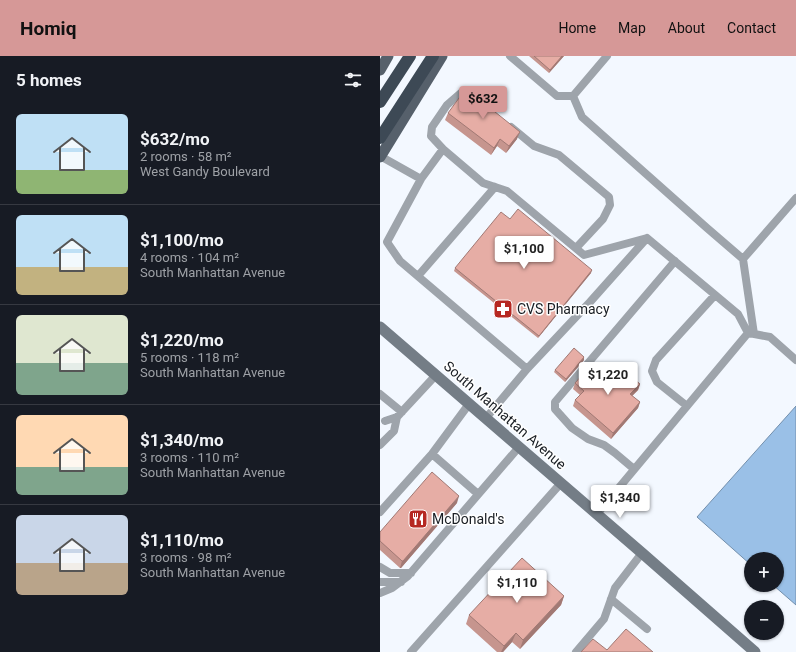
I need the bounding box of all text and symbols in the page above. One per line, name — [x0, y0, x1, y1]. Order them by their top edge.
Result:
text: Homiq — [20, 17, 76, 40]
text: Home — [558, 20, 596, 36]
text: Map — [618, 20, 646, 36]
text: About — [668, 20, 705, 36]
text: Contact — [727, 20, 776, 36]
icon: filters — [342, 69, 364, 91]
text: 5 homes — [16, 70, 82, 90]
pin: $632 — [459, 86, 507, 120]
text: $632 — [468, 91, 498, 106]
text: $632/mo — [140, 129, 210, 149]
icon: home — [48, 130, 96, 178]
text: 2 rooms · 58 m² — [140, 149, 232, 164]
text: West Gandy Boulevard — [140, 164, 270, 179]
text: $1,100/mo — [140, 230, 224, 250]
icon: home — [48, 231, 96, 279]
pin: $1,100 — [491, 236, 557, 270]
text: $1,100 — [504, 241, 544, 256]
text: 4 rooms · 104 m² — [140, 250, 239, 265]
text: South Manhattan Avenue — [140, 265, 285, 280]
pharmacy icon: CVS Pharmacy — [492, 298, 514, 320]
place label: CVS Pharmacy — [517, 301, 610, 317]
text: $1,220/mo — [140, 330, 224, 350]
icon: home — [48, 331, 96, 379]
text: 5 rooms · 118 m² — [140, 350, 239, 365]
street label: South Manhattan Avenue — [441, 358, 569, 472]
pin: $1,220 — [575, 362, 641, 396]
text: South Manhattan Avenue — [140, 365, 285, 380]
text: $1,220 — [588, 367, 628, 382]
text: $1,340/mo — [140, 430, 224, 450]
icon: home — [48, 431, 96, 479]
text: 3 rooms · 110 m² — [140, 450, 239, 465]
text: South Manhattan Avenue — [140, 465, 285, 480]
pin: $1,340 — [587, 485, 653, 519]
text: $1,340 — [600, 490, 640, 505]
restaurant icon: McDonald's — [407, 508, 429, 530]
place label: McDonald's — [432, 511, 505, 527]
text: $1,110/mo — [140, 530, 224, 550]
icon: home — [48, 531, 96, 579]
text: 3 rooms · 98 m² — [140, 550, 232, 565]
map controls — [744, 552, 784, 640]
button: + — [744, 552, 784, 592]
text: South Manhattan Avenue — [140, 565, 285, 580]
pin: $1,110 — [484, 570, 550, 604]
text: $1,110 — [497, 575, 537, 590]
button: − — [744, 600, 784, 640]

